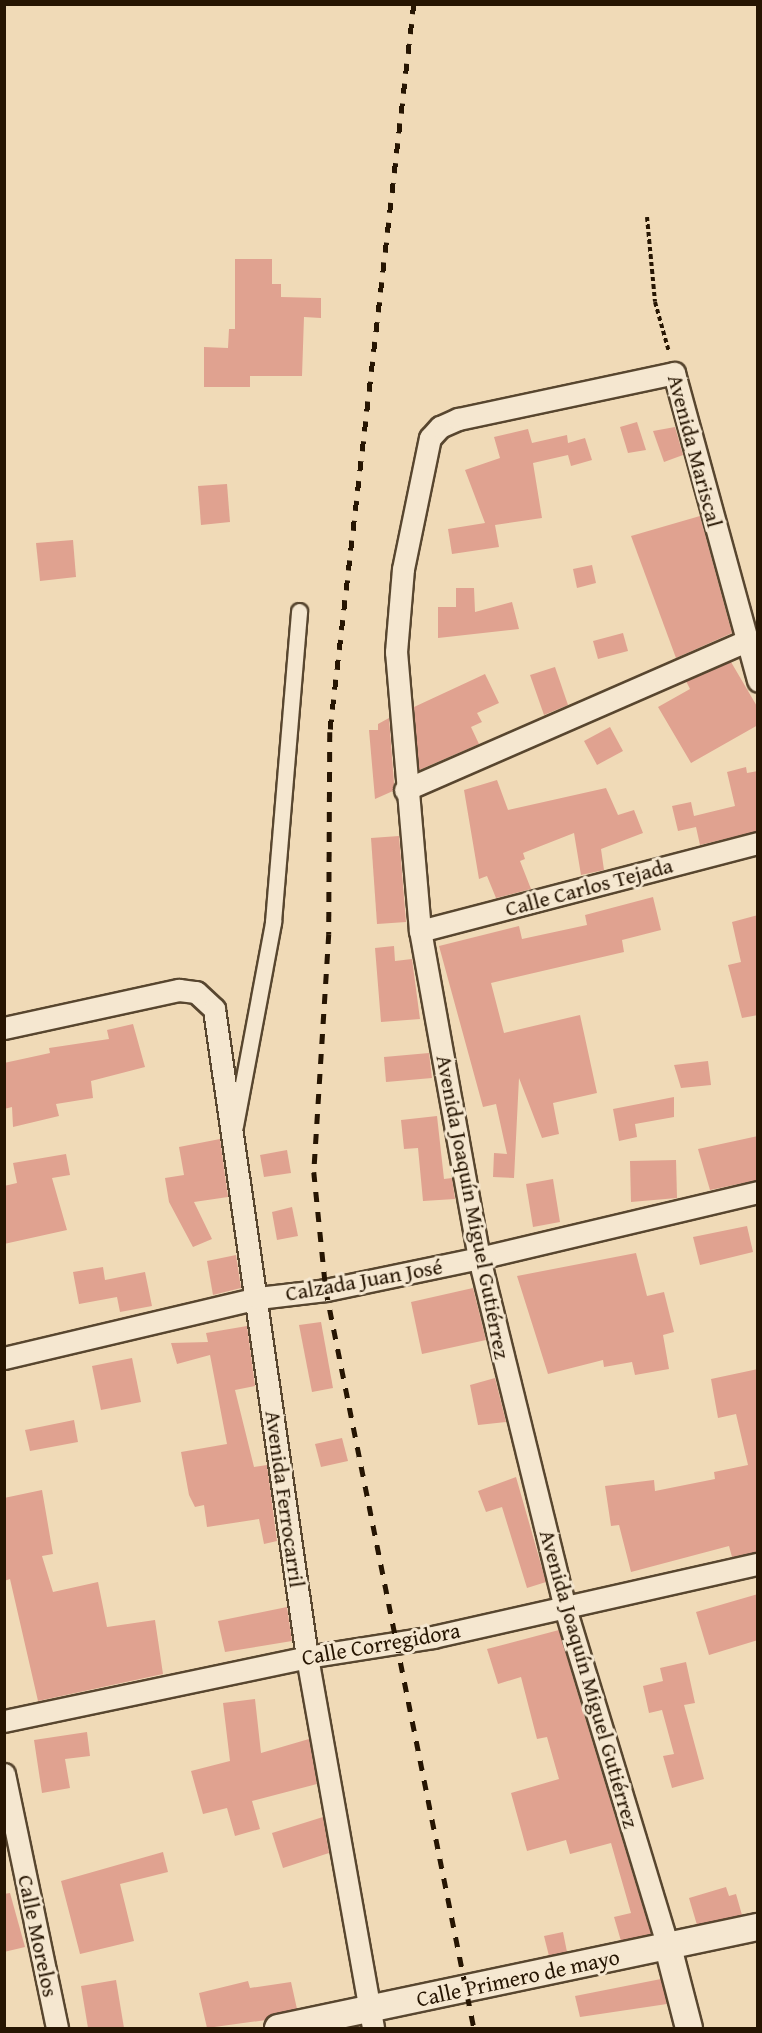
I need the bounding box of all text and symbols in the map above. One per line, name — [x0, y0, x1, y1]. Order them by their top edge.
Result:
street label: Avenida Mariscal — [662, 372, 728, 530]
street label: Calle Carlos Tejada — [502, 852, 676, 922]
street label: Avenida Joaquín Miguel Gutiérrez — [431, 1053, 515, 1361]
street label: Calzada Juan José — [283, 1253, 445, 1307]
street label: Avenida Ferrocarril — [260, 1409, 310, 1589]
street label: Avenida Joaquín Miguel Gutiérrez — [534, 1527, 644, 1831]
street label: Calle Corregidora — [300, 1617, 462, 1671]
street label: Calle Morelos — [12, 1872, 64, 2000]
street label: Calle Primero de mayo — [414, 1944, 622, 2012]

